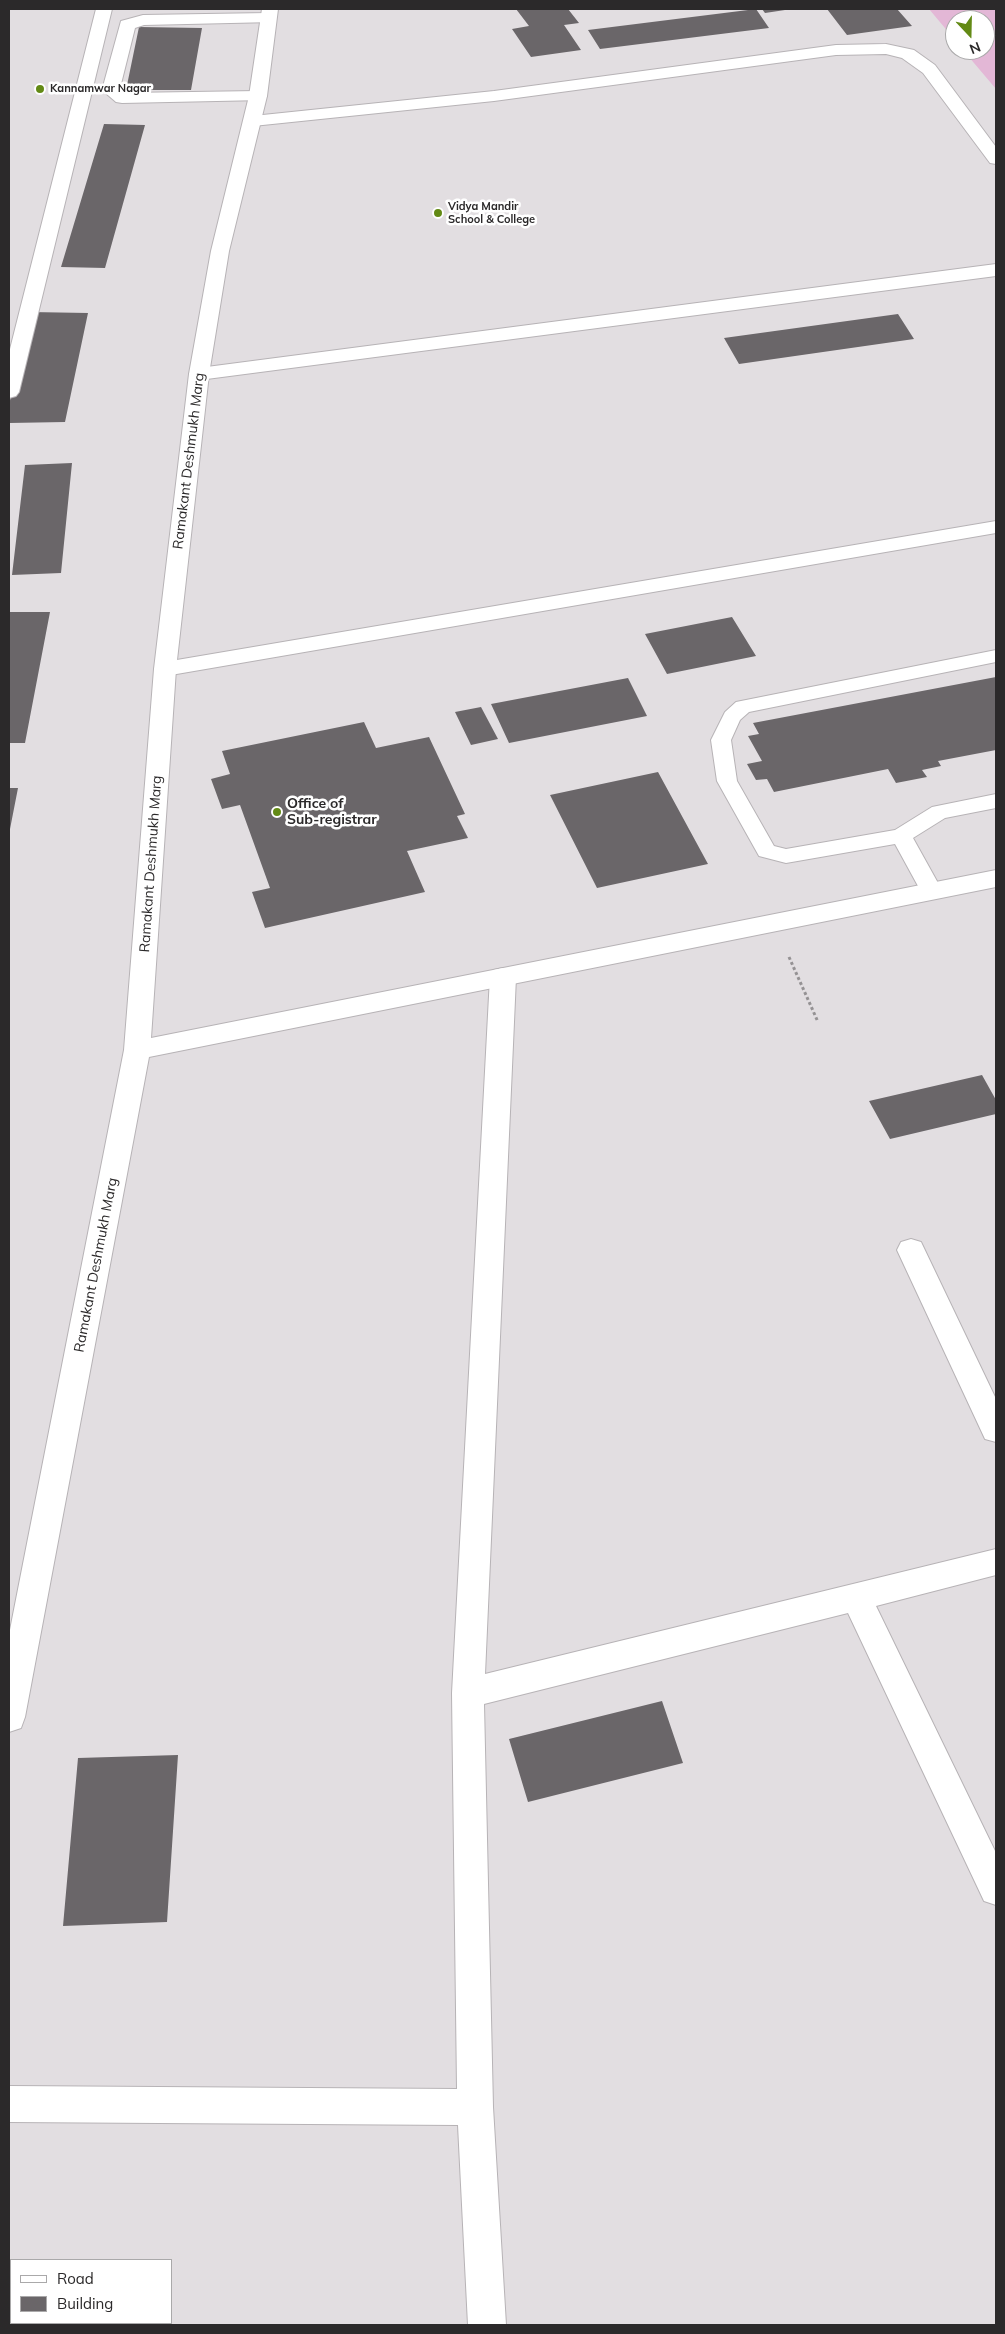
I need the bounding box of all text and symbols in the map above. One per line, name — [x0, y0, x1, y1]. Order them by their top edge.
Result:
north arrow — [945, 10, 995, 60]
text: N — [967, 38, 983, 58]
place label: Kannamwar Nagar — [50, 82, 151, 96]
marker: Kannamwar Nagar — [34, 83, 46, 95]
place label: Vidya Mandir School & College — [448, 200, 535, 226]
marker: Vidya Mandir School & College — [432, 207, 444, 219]
street label: Ramakant Deshmukh Marg — [170, 372, 208, 550]
street label: Ramakant Deshmukh Marg — [136, 775, 166, 953]
place label: Office of Sub-registrar — [287, 796, 377, 829]
marker: Office of Sub-registrar — [271, 806, 283, 818]
street label: Ramakant Deshmukh Marg — [71, 1176, 121, 1354]
legend — [10, 2259, 172, 2324]
text: Road — [57, 2269, 94, 2288]
text: Building — [57, 2294, 113, 2313]

